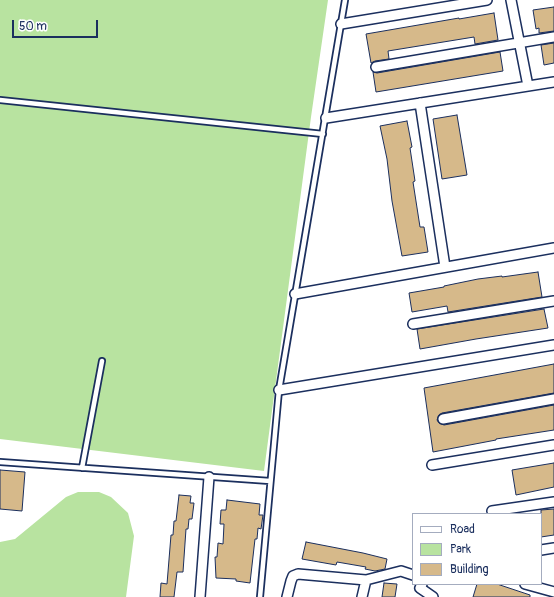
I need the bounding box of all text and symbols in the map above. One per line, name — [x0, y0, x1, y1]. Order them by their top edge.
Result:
scale bar — [14, 12, 100, 38]
text: 50 m — [19, 19, 47, 34]
legend — [412, 513, 542, 585]
text: Road — [450, 522, 475, 537]
text: Park — [450, 542, 471, 557]
text: Building — [450, 562, 489, 577]

